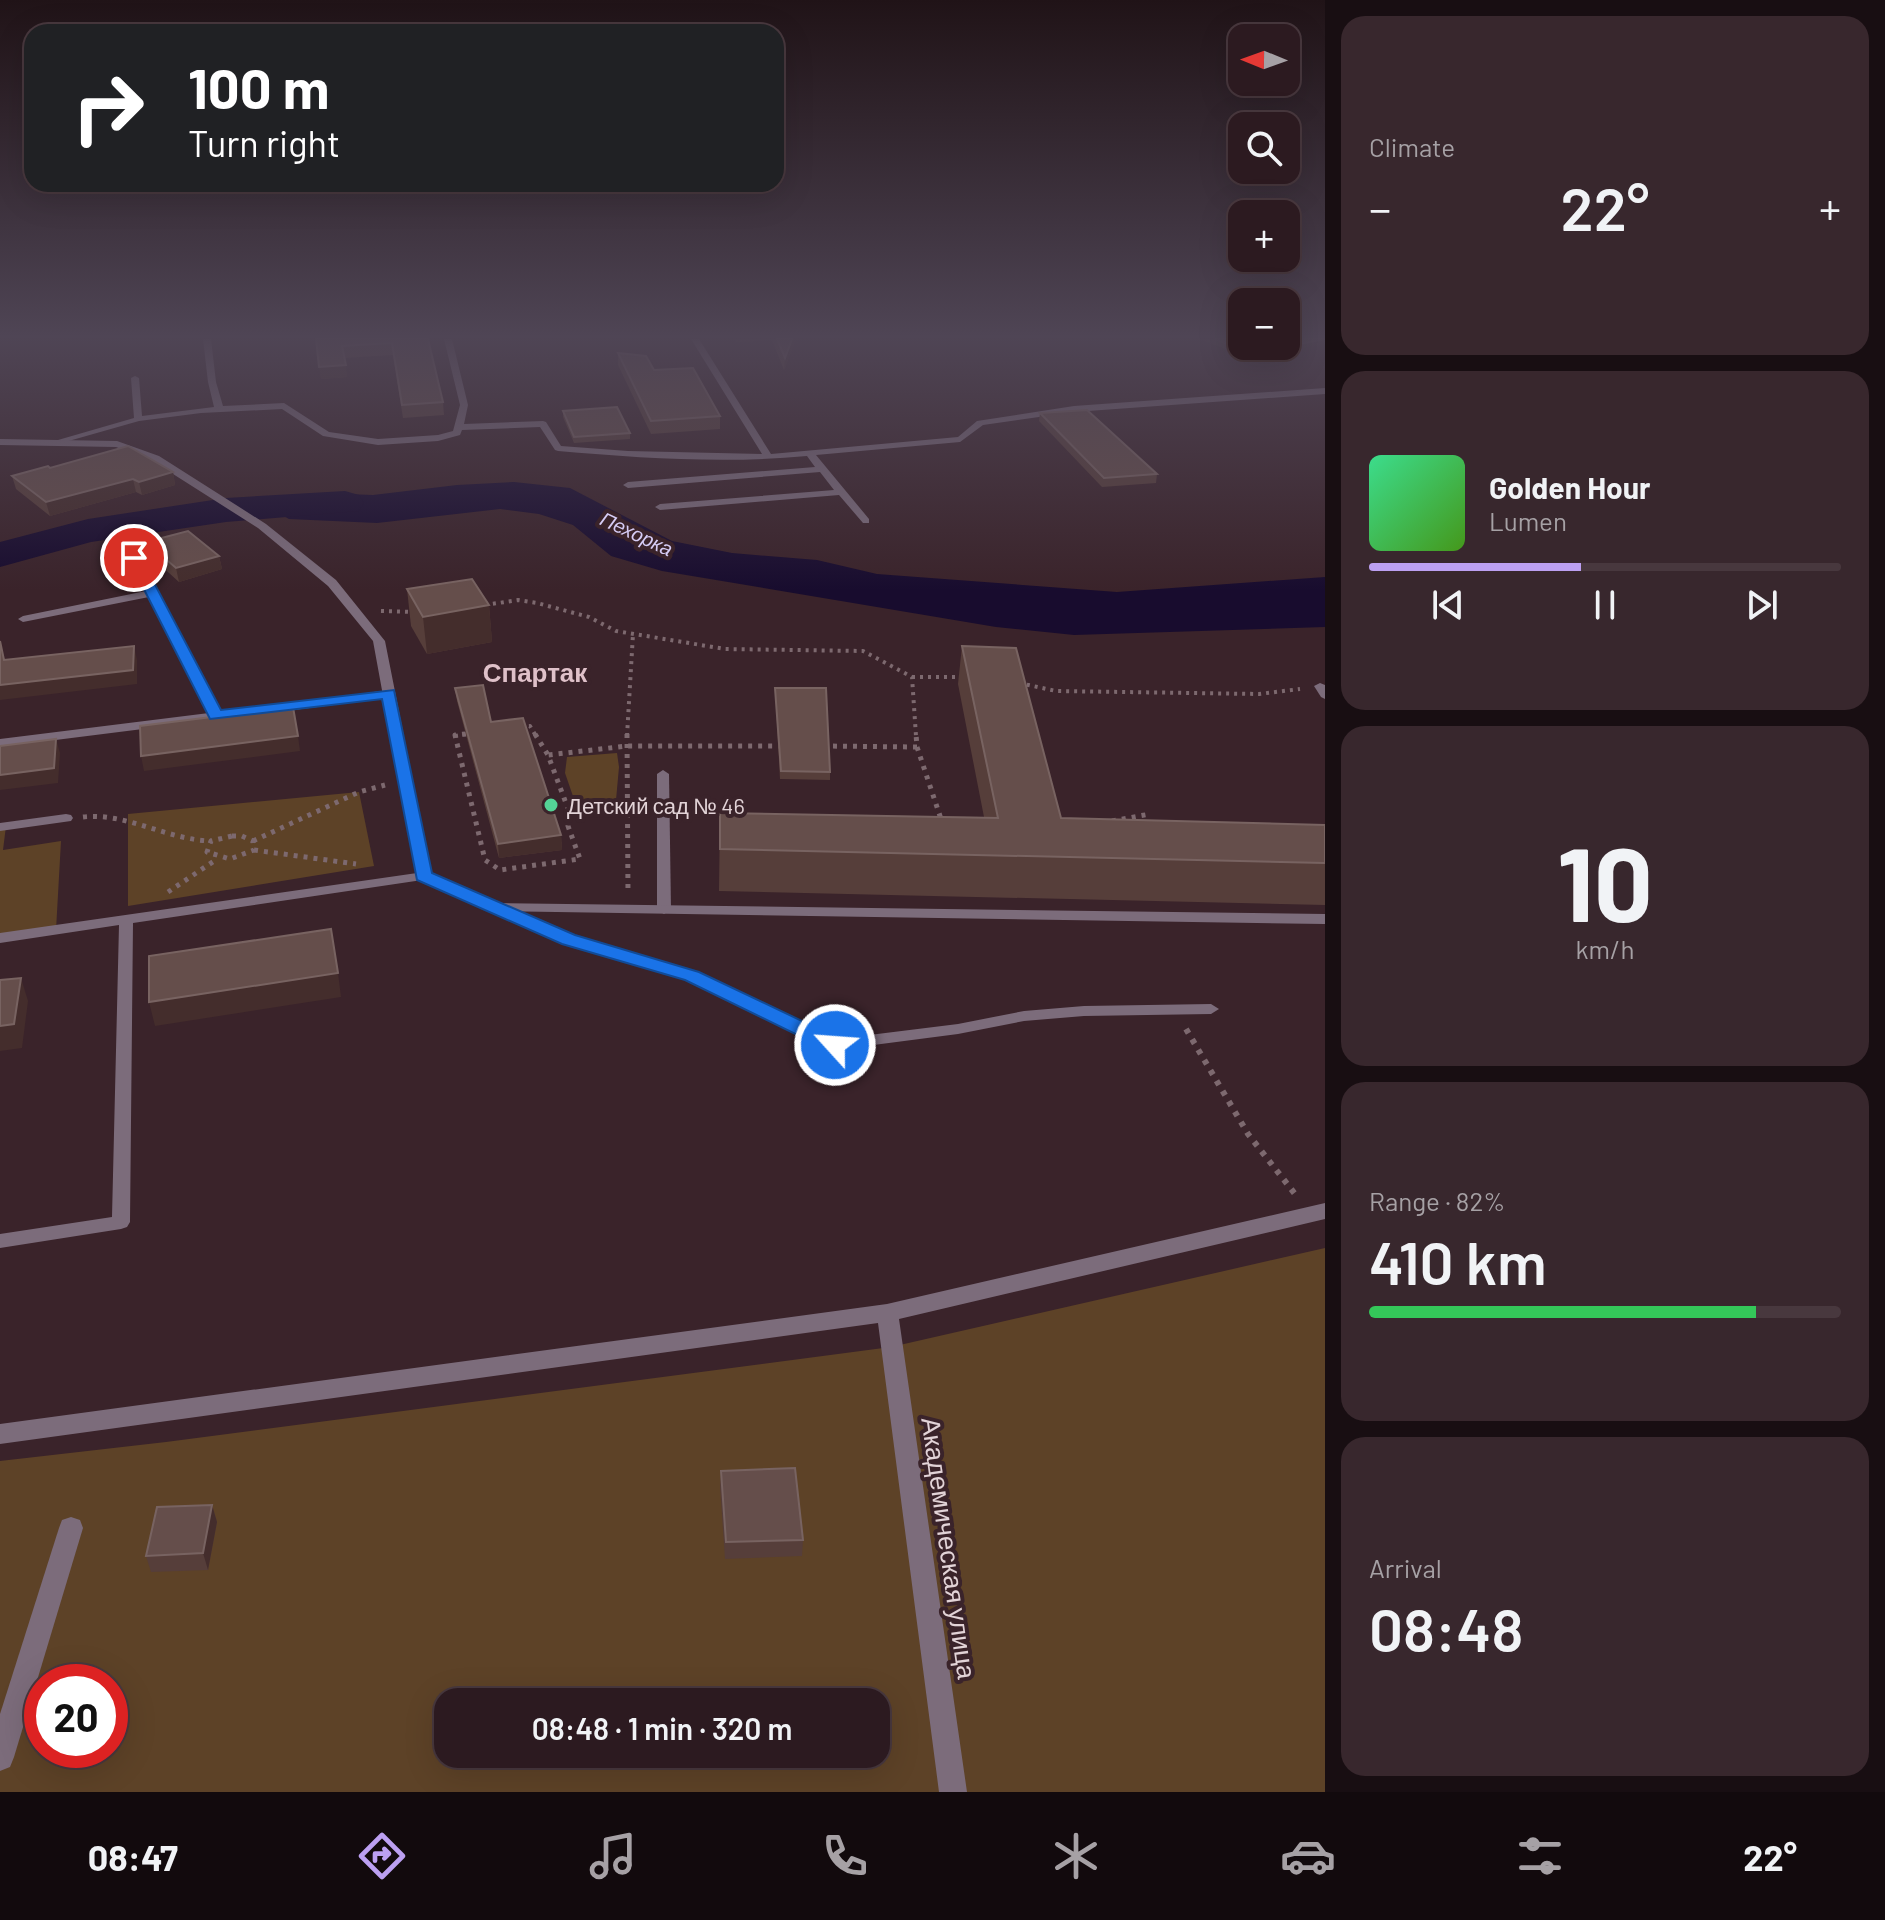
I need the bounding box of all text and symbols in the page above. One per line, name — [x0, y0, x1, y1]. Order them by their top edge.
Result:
north arrow — [1228, 24, 1300, 96]
map controls — [1228, 24, 1300, 360]
text: 100 m — [188, 53, 330, 120]
icon: right — [56, 56, 160, 160]
button: search — [1228, 112, 1300, 184]
text: Turn right — [188, 121, 340, 164]
text: Climate — [1369, 131, 1455, 162]
text: 22° — [1561, 171, 1649, 243]
text: − — [1369, 181, 1391, 234]
text: + — [1819, 181, 1841, 234]
button: + — [1228, 200, 1300, 272]
button: − — [1228, 288, 1300, 360]
text: Golden Hour — [1489, 469, 1651, 505]
text: Lumen — [1489, 505, 1567, 536]
water label: Пехорка — [597, 506, 677, 560]
pin — [100, 524, 168, 592]
icon: arrive — [112, 536, 156, 580]
icon: previous — [1426, 583, 1470, 627]
icon: pause — [1583, 583, 1627, 627]
icon: next — [1740, 583, 1784, 627]
district label: Спартак — [483, 656, 588, 687]
place label: Детский сад № 46 — [567, 792, 745, 819]
marker: Детский сад № 46 — [542, 796, 560, 814]
text: 10 — [1557, 818, 1653, 943]
text: km/h — [1576, 933, 1634, 964]
position arrow — [793, 1003, 877, 1087]
text: Range · 82% — [1369, 1185, 1505, 1216]
text: 410 km — [1369, 1225, 1547, 1297]
street label: Академическая улица — [916, 1415, 984, 1681]
text: Arrival — [1369, 1552, 1442, 1583]
text: 08:48 — [1369, 1592, 1523, 1664]
speed limit sign: 20 — [24, 1664, 128, 1768]
text: 08:48 · 1 min · 320 m — [532, 1710, 792, 1746]
icon: directions — [354, 1828, 410, 1884]
icon: music — [585, 1828, 641, 1884]
icon: phone — [817, 1828, 873, 1884]
icon: climate — [1048, 1828, 1104, 1884]
icon: car — [1280, 1828, 1336, 1884]
icon: filters — [1512, 1828, 1568, 1884]
text: 08:47 — [88, 1835, 178, 1878]
text: 22° — [1743, 1835, 1797, 1878]

